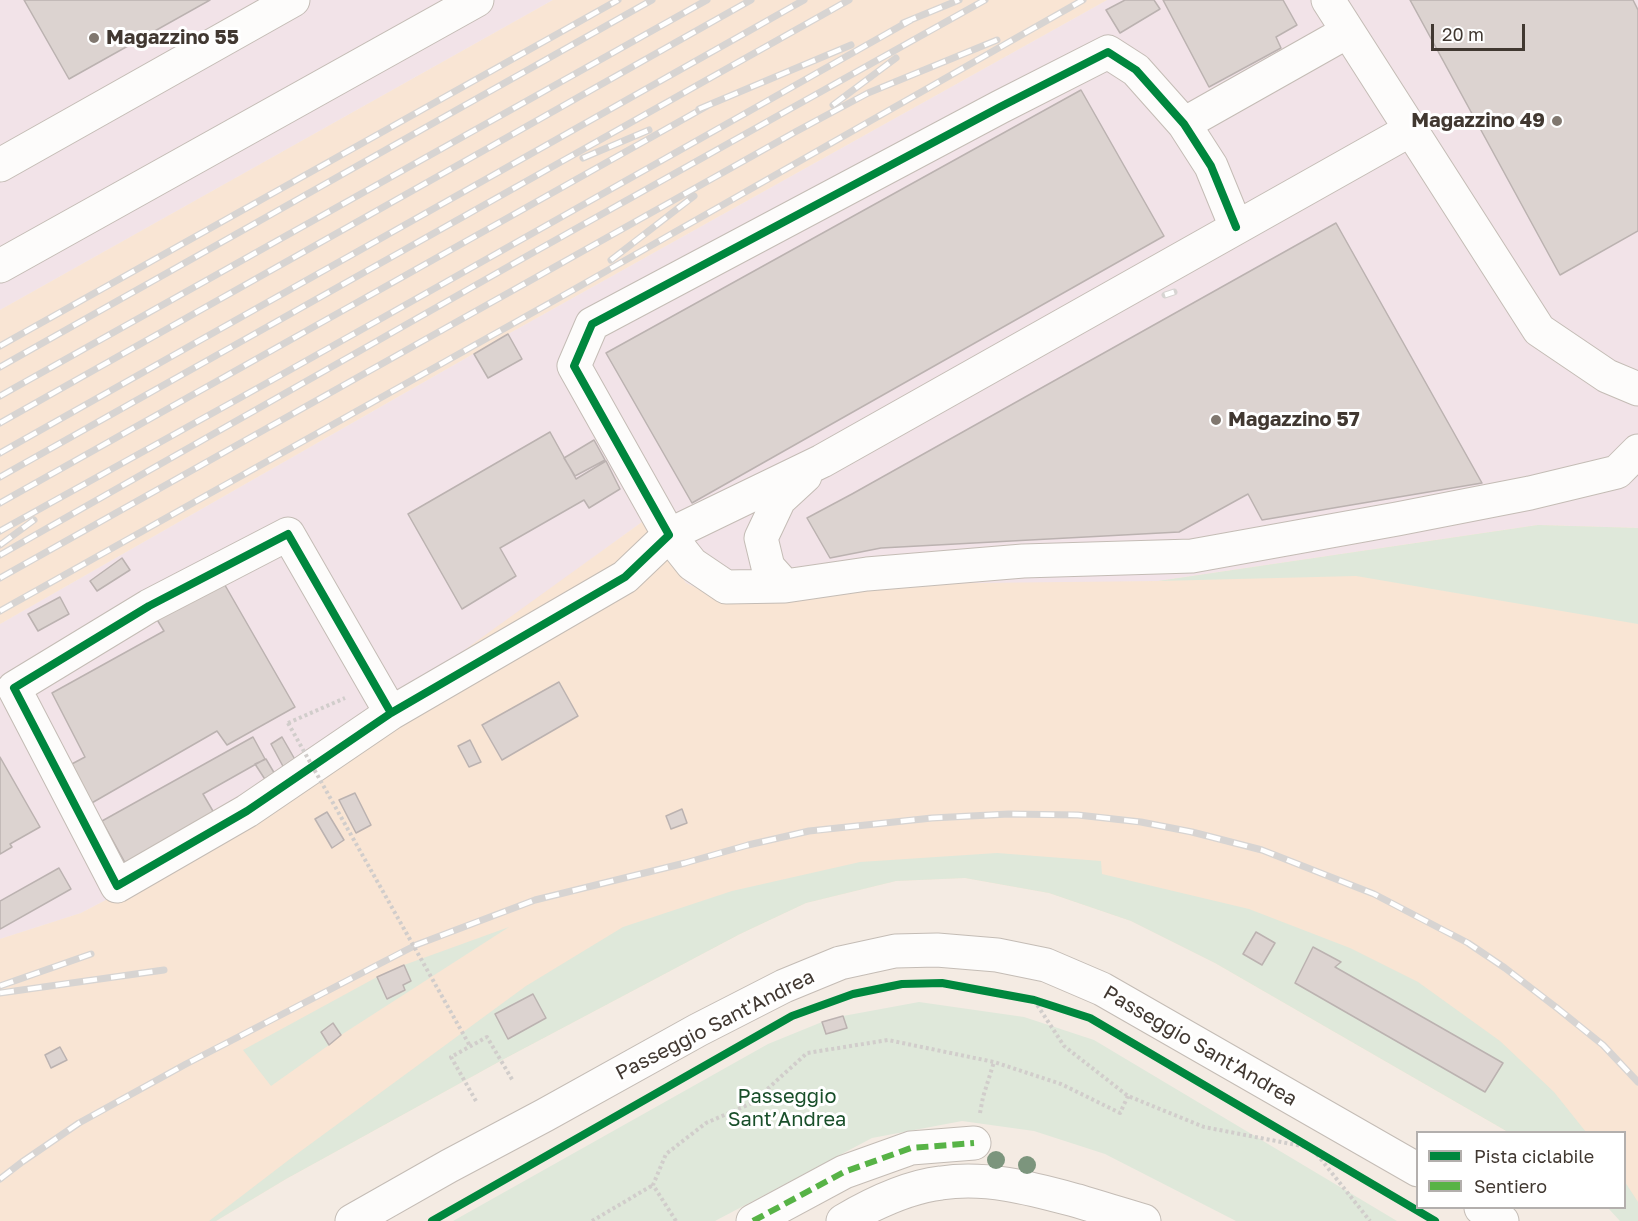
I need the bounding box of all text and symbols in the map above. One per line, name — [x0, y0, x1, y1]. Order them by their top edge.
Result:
scale bar — [1434, 12, 1528, 50]
text: 20 m — [1442, 23, 1484, 45]
place label: Magazzino 55 — [106, 26, 239, 50]
marker: Magazzino 55 — [87, 31, 101, 45]
place label: Magazzino 49 — [1411, 109, 1545, 133]
marker: Magazzino 49 — [1550, 114, 1564, 128]
place label: Magazzino 57 — [1228, 408, 1360, 432]
marker: Magazzino 57 — [1209, 413, 1223, 427]
street label: Passeggio Sant'Andrea — [612, 964, 818, 1086]
street label: Passeggio Sant'Andrea — [1099, 981, 1301, 1111]
park label: Passeggio Sant’Andrea — [728, 1085, 846, 1132]
legend — [1416, 1131, 1626, 1209]
text: Pista ciclabile — [1474, 1145, 1594, 1167]
text: Sentiero — [1474, 1175, 1547, 1197]

